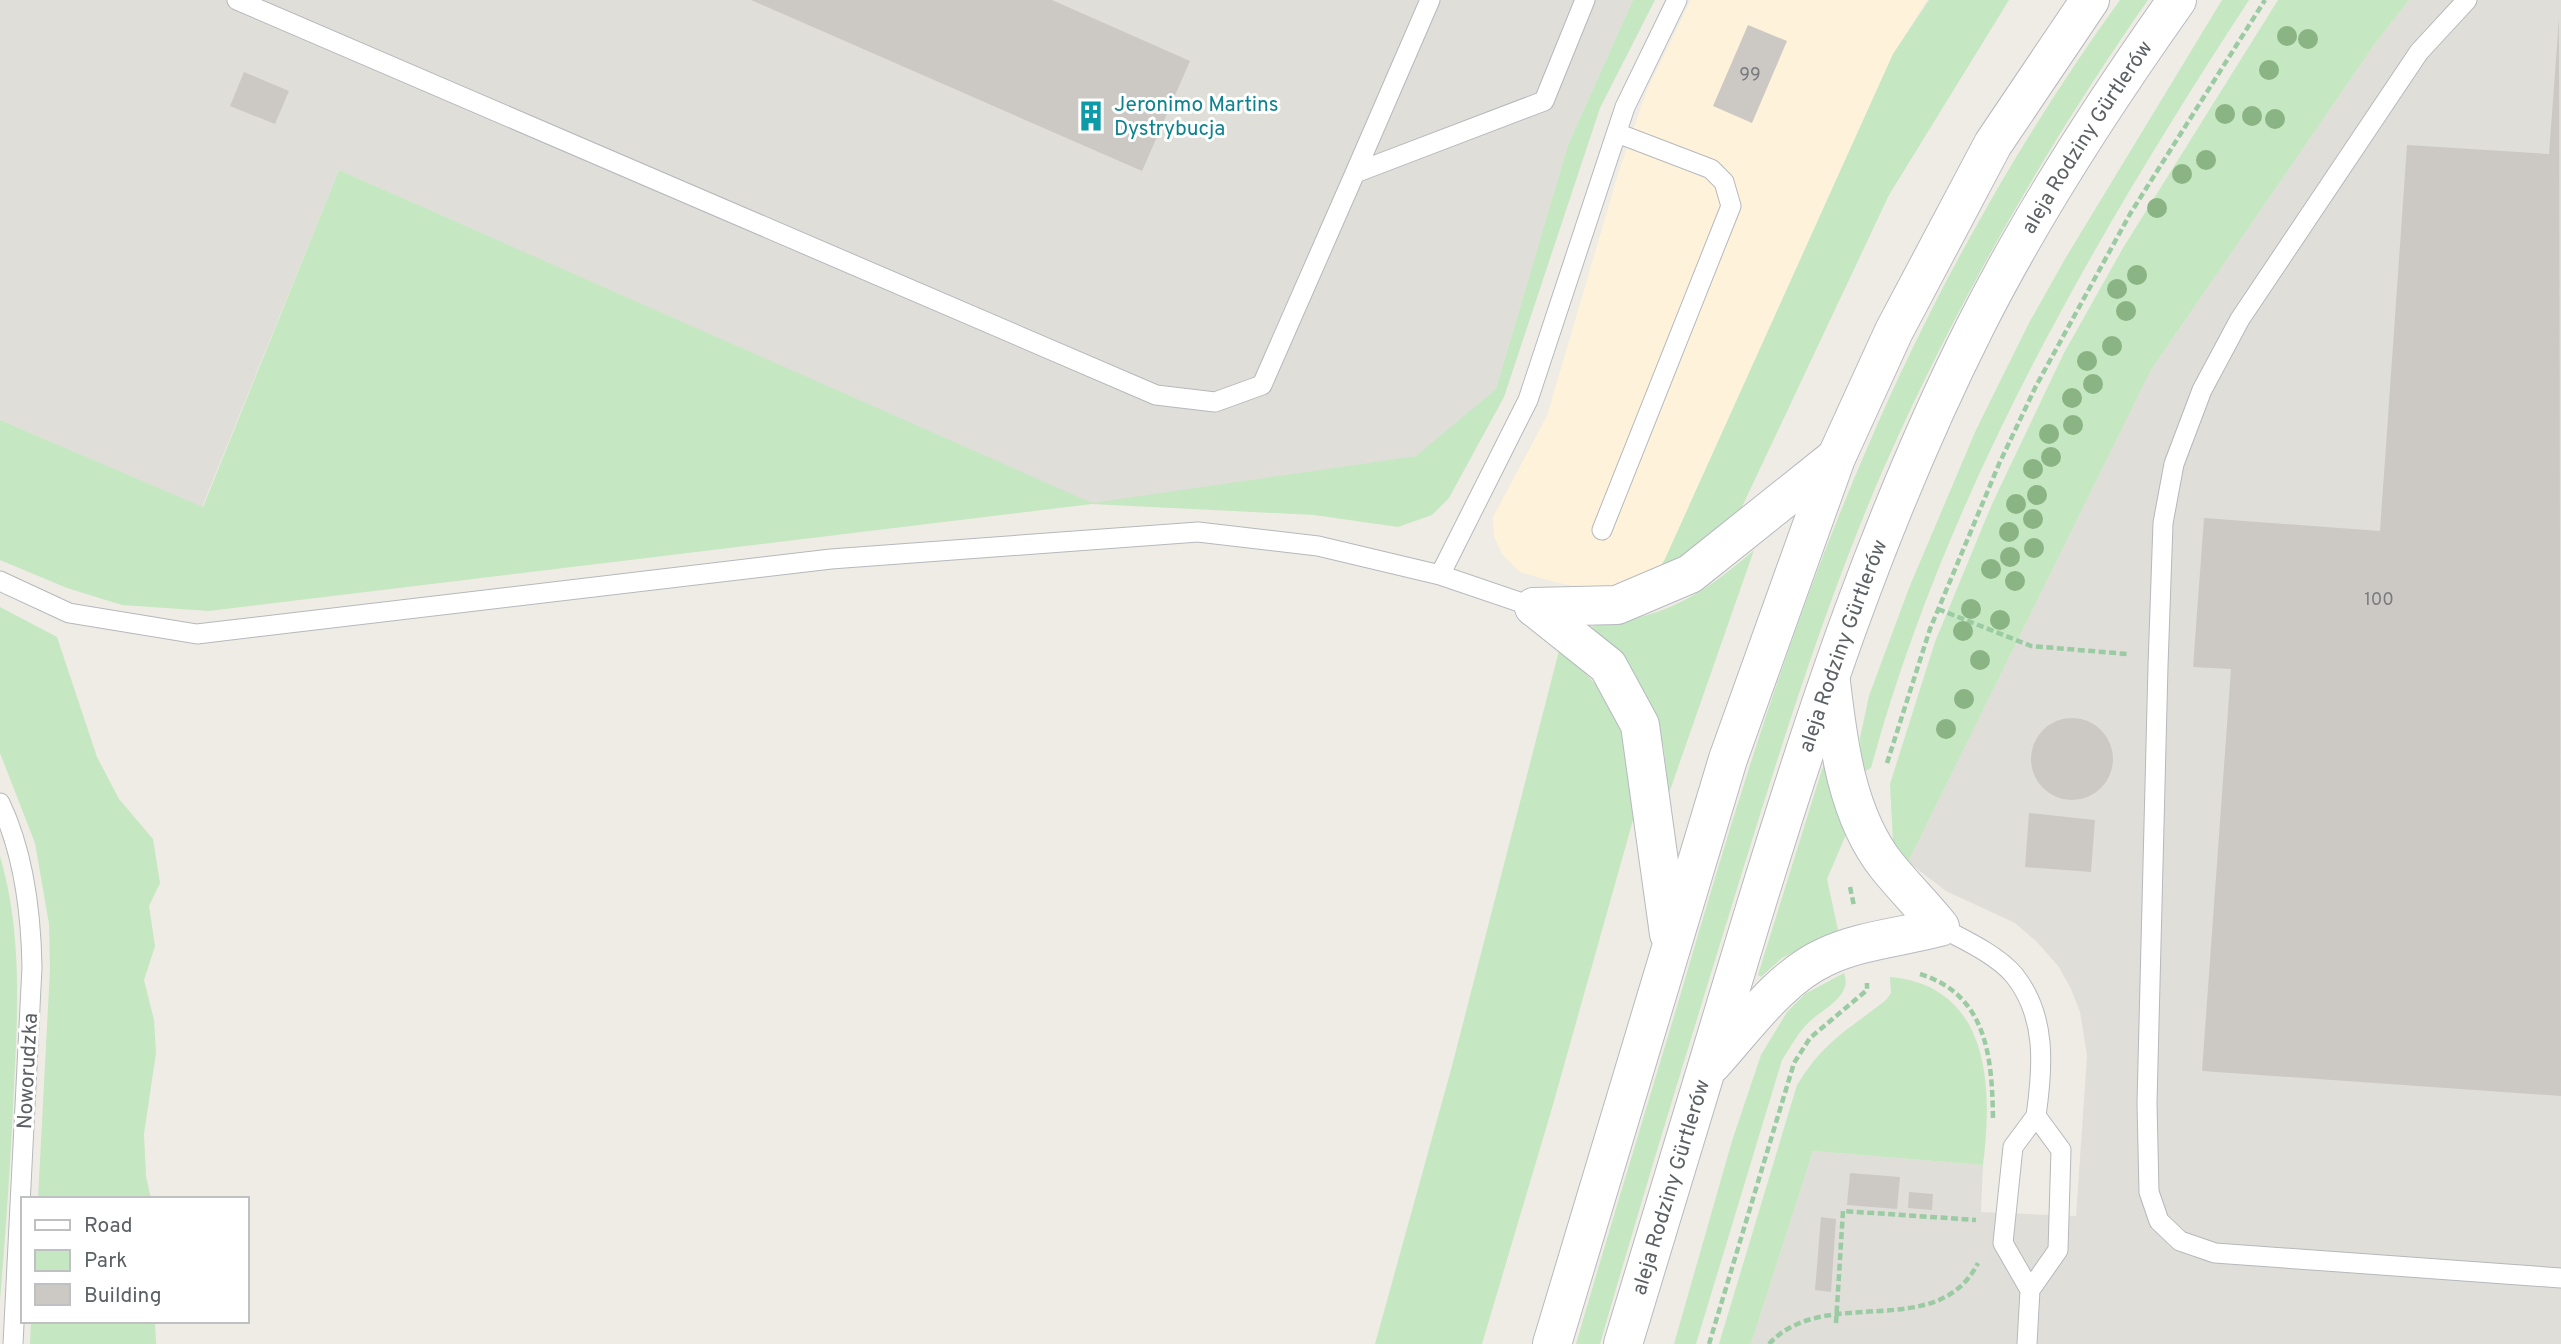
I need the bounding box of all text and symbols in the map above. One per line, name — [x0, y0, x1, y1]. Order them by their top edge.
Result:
street label: aleja Rodziny Gürtlerów — [2016, 36, 2159, 239]
house number: 99 — [1739, 64, 1761, 87]
place label: Jeronimo Martins Dystrybucja — [1114, 92, 1279, 143]
building icon: Jeronimo Martins Dystrybucja — [1074, 99, 1108, 133]
street label: aleja Rodziny Gürtlerów — [1793, 536, 1894, 756]
house number: 100 — [2364, 589, 2394, 612]
street label: Noworudzka — [12, 1012, 45, 1130]
street label: aleja Rodziny Gürtlerów — [1626, 1076, 1717, 1299]
legend — [21, 1197, 248, 1323]
text: Road — [84, 1213, 133, 1240]
text: Park — [84, 1248, 127, 1275]
text: Building — [84, 1283, 162, 1310]

